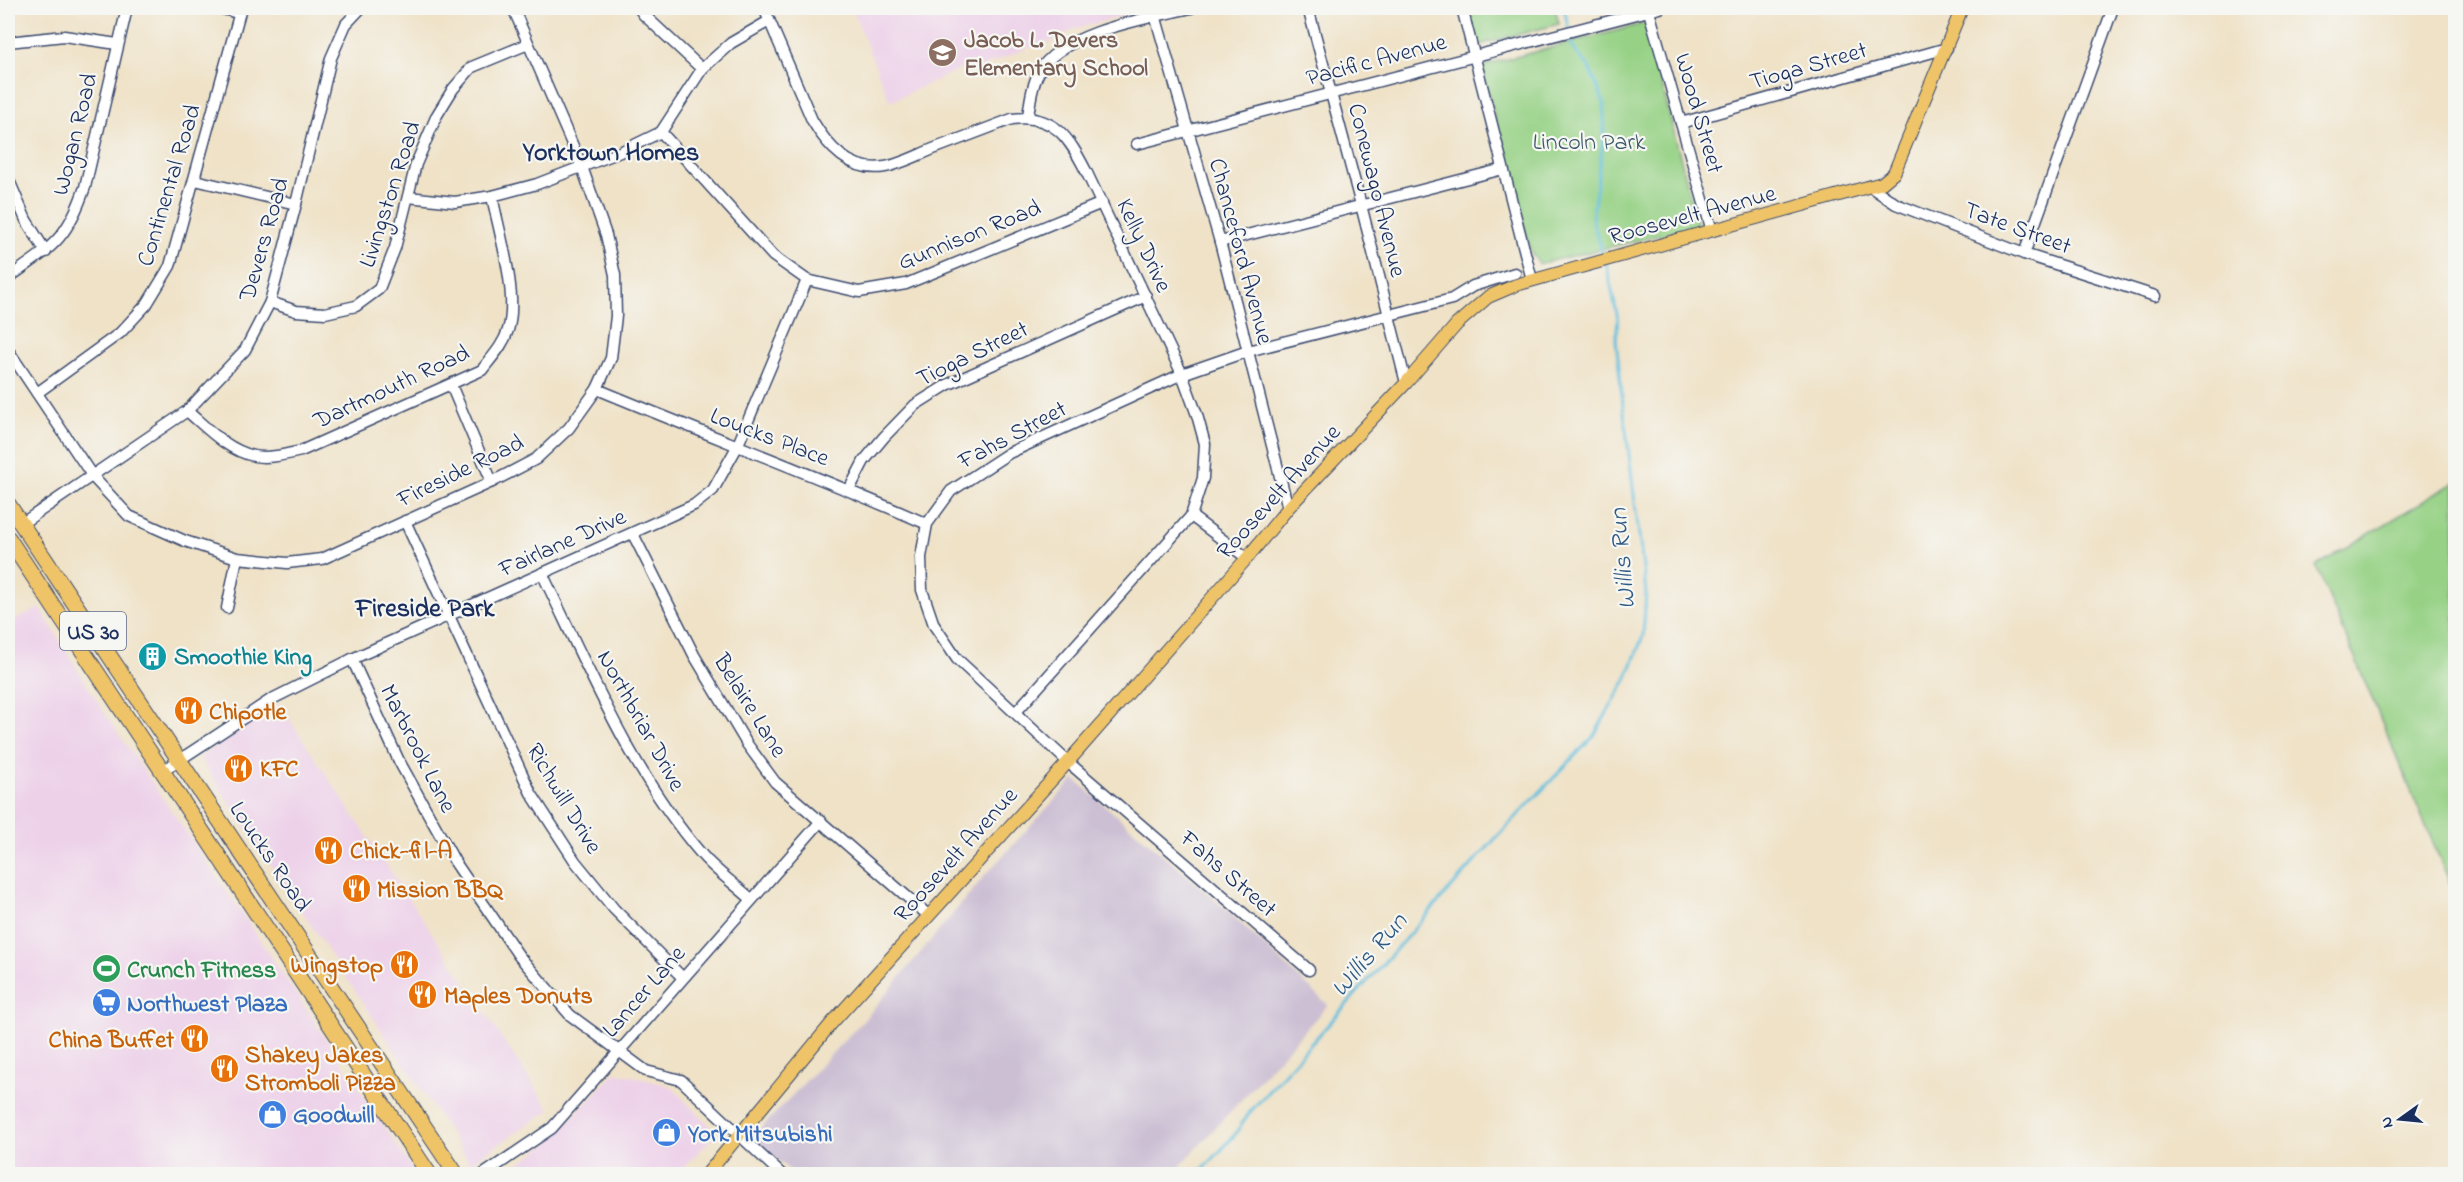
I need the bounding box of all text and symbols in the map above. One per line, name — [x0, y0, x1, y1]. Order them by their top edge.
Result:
place label: Jacob L. Devers Elementary School — [964, 24, 1148, 88]
street label: Pacific Avenue — [1302, 26, 1451, 97]
street label: Tioga Street — [1746, 34, 1872, 101]
school or university icon: Jacob L. Devers Elementary School — [927, 37, 959, 69]
street label: Wood Street — [1664, 49, 1731, 178]
street label: Wogan Road — [44, 69, 109, 199]
street label: Continental Road — [129, 100, 212, 271]
street label: Conewago Avenue — [1337, 100, 1414, 281]
street label: Livingston Road — [351, 117, 432, 273]
park label: Lincoln Park — [1533, 126, 1646, 161]
district label: Yorktown Homes — [522, 135, 699, 173]
street label: Chanceford Avenue — [1198, 155, 1281, 349]
street label: Devers Road — [231, 173, 300, 306]
street label: Roosevelt Avenue — [1605, 177, 1780, 256]
street label: Gunnison Road — [893, 192, 1047, 281]
street label: Kelly Drive — [1105, 193, 1180, 299]
street label: Tate Street — [1959, 194, 2076, 265]
street label: Tioga Street — [911, 313, 1035, 397]
street label: Dartmouth Road — [307, 337, 476, 440]
street label: Fahs Street — [952, 393, 1074, 480]
street label: Loucks Place — [704, 400, 834, 477]
street label: Roosevelt Avenue — [1209, 417, 1351, 568]
street label: Fireside Road — [391, 426, 531, 518]
street label: Fairlane Drive — [493, 501, 632, 588]
water label: Willis Run — [1601, 505, 1647, 611]
district label: Fireside Park — [354, 591, 495, 629]
road number: US 30 — [60, 612, 126, 650]
building icon: Smoothie King — [137, 640, 169, 672]
place label: Smoothie King — [174, 641, 312, 677]
street label: Northbriar Drive — [587, 644, 693, 798]
street label: Belaire Lane — [703, 647, 795, 765]
street label: Marbrook Lane — [369, 679, 464, 820]
restaurant icon: Chipotle — [172, 695, 204, 727]
place label: Chipotle — [209, 696, 288, 731]
street label: Richwill Drive — [516, 737, 610, 862]
restaurant icon: KFC — [223, 752, 255, 784]
place label: KFC — [260, 753, 298, 788]
street label: Roosevelt Avenue — [886, 780, 1028, 931]
street label: Loucks Road — [219, 795, 319, 920]
street label: Fahs Street — [1170, 822, 1284, 927]
restaurant icon: Chick-fil-A — [313, 834, 345, 866]
place label: Chick-fil-A — [350, 835, 453, 870]
restaurant icon: Mission BBQ — [340, 873, 372, 905]
place label: Mission BBQ — [377, 874, 504, 909]
water label: Willis Run — [1323, 904, 1419, 1007]
street label: Lancer Lane — [595, 938, 695, 1047]
restaurant icon: Wingstop — [388, 948, 420, 980]
place label: Wingstop — [290, 949, 383, 985]
sports icon: Crunch Fitness — [90, 953, 122, 985]
place label: Crunch Fitness — [127, 954, 276, 989]
restaurant icon: Maples Donuts — [407, 979, 439, 1011]
place label: Maples Donuts — [444, 980, 593, 1015]
supermarket icon: Northwest Plaza — [90, 987, 122, 1019]
place label: Northwest Plaza — [127, 988, 288, 1023]
restaurant icon: China Buffet — [179, 1023, 211, 1055]
place label: China Buffet — [48, 1024, 175, 1059]
place label: Shakey Jakes Stromboli Pizza — [245, 1039, 396, 1102]
restaurant icon: Shakey Jakes Stromboli Pizza — [208, 1052, 240, 1084]
north arrow — [2370, 1089, 2430, 1149]
shop icon: Goodwill — [256, 1098, 288, 1130]
place label: Goodwill — [293, 1099, 375, 1134]
text: N — [2374, 1114, 2400, 1131]
shop icon: York Mitsubishi — [651, 1117, 683, 1149]
place label: York Mitsubishi — [687, 1118, 832, 1153]

